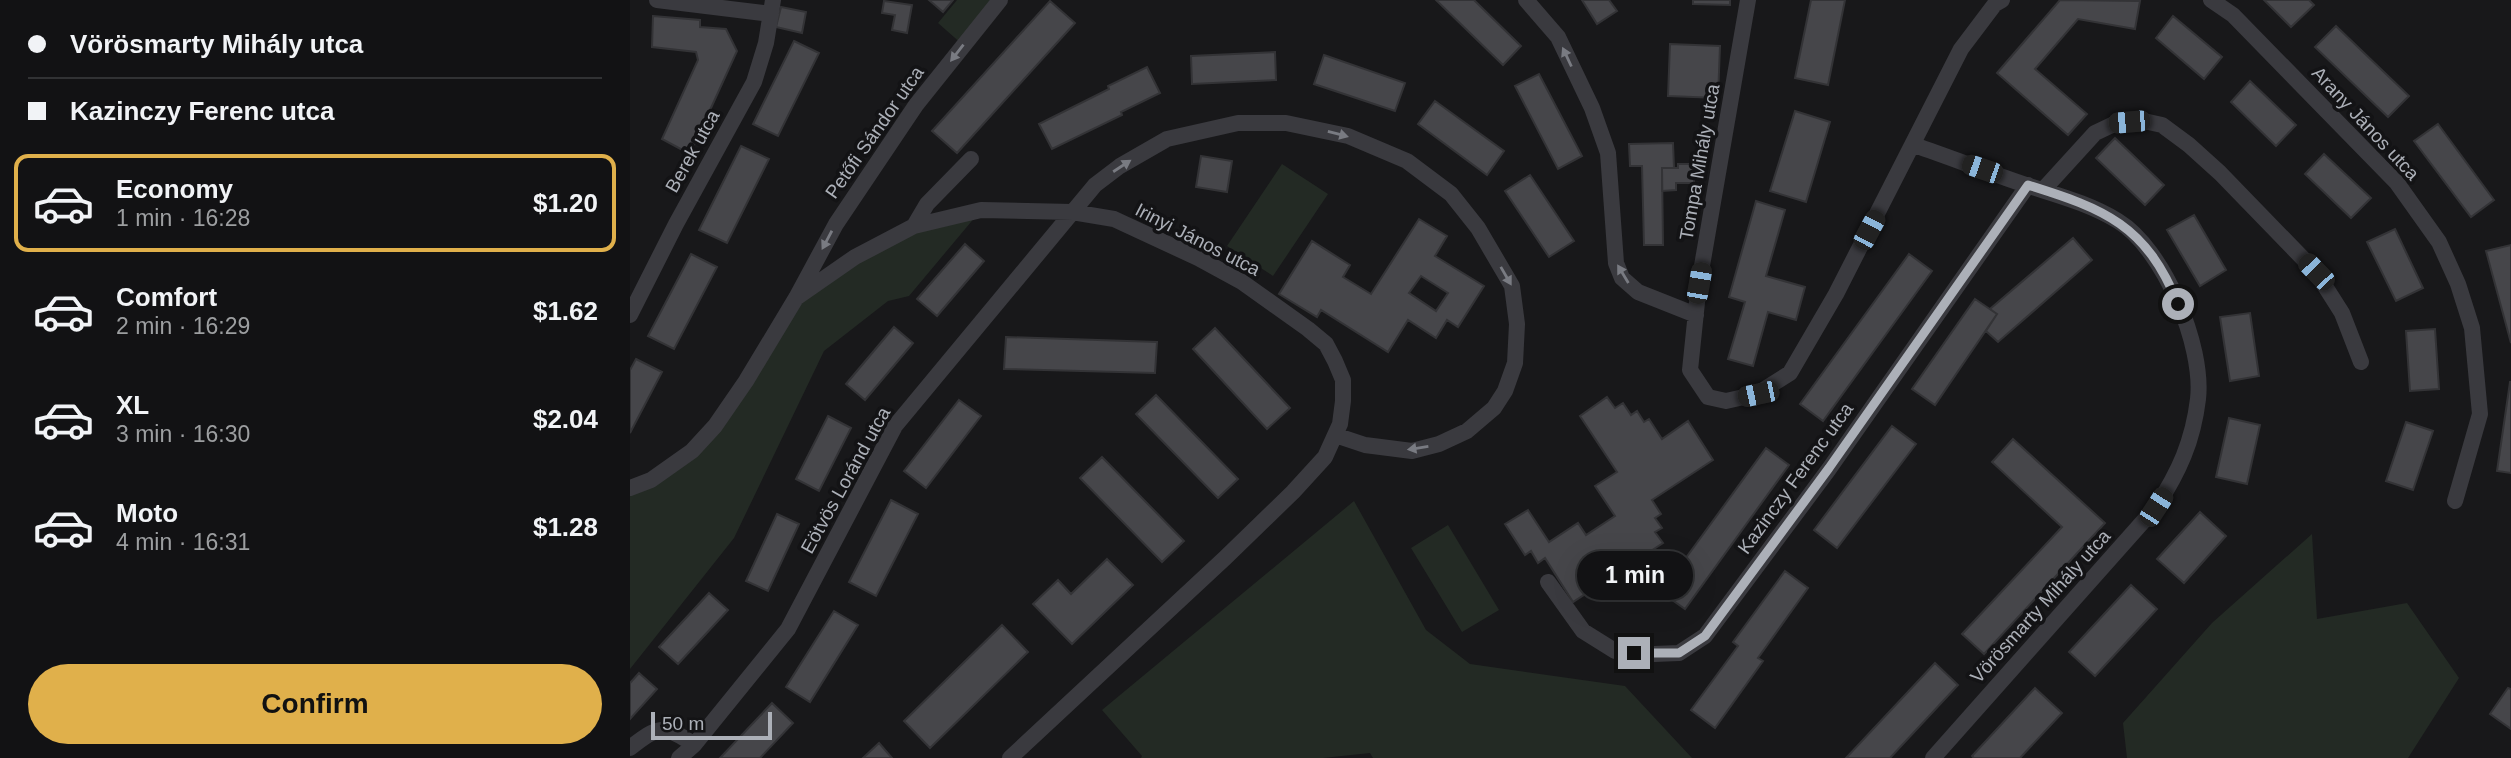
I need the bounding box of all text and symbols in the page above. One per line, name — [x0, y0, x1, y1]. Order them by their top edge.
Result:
text: Vörösmarty Mihály utca — [70, 29, 363, 59]
one-way arrow — [950, 44, 964, 62]
one-way arrow — [1562, 47, 1573, 67]
street label: Petőfi Sándor utca — [821, 62, 928, 202]
street label: Arany János utca — [2308, 62, 2424, 184]
street label: Tompa Mihály utca — [1675, 82, 1724, 242]
text: Kazinczy Ferenc utca — [70, 96, 334, 126]
street label: Berek utca — [661, 106, 724, 196]
car — [2108, 110, 2151, 134]
one-way arrow — [1328, 129, 1350, 140]
car — [1959, 152, 2006, 186]
one-way arrow — [1112, 160, 1131, 173]
icon: car — [32, 172, 95, 235]
text: Economy — [116, 174, 233, 204]
text: $1.20 — [533, 188, 598, 218]
street label: Irinyi János utca — [1132, 199, 1264, 280]
text: 1 min · 16:28 — [116, 205, 250, 231]
car — [1850, 207, 1889, 253]
one-way arrow — [821, 230, 833, 249]
car — [2294, 250, 2339, 294]
car — [1686, 260, 1713, 306]
one-way arrow — [1617, 264, 1630, 284]
one-way arrow — [1500, 266, 1512, 285]
icon: car — [32, 280, 95, 343]
text: Comfort — [116, 282, 217, 312]
route start — [2162, 288, 2194, 320]
text: $1.62 — [533, 296, 598, 326]
text: 2 min · 16:29 — [116, 313, 250, 339]
car — [1736, 379, 1781, 409]
icon: car — [32, 388, 95, 451]
text: XL — [116, 390, 149, 420]
street label: Kazinczy Ferenc utca — [1734, 398, 1858, 558]
street label: Eötvös Loránd utca — [797, 403, 895, 557]
text: $2.04 — [533, 404, 598, 434]
text: 3 min · 16:30 — [116, 421, 250, 447]
one-way arrow — [1407, 443, 1429, 454]
car — [2136, 484, 2177, 530]
icon: car — [32, 496, 95, 559]
text: Moto — [116, 498, 178, 528]
text: $1.28 — [533, 512, 598, 542]
street label: Vörösmarty Mihály utca — [1966, 525, 2115, 687]
text: 4 min · 16:31 — [116, 529, 250, 555]
callout: 1 min — [1576, 552, 1692, 600]
text: 1 min — [1605, 562, 1665, 588]
route end — [1618, 637, 1650, 669]
button: Confirm — [28, 664, 602, 744]
scale bar — [651, 709, 772, 741]
text: 50 m — [662, 713, 704, 734]

